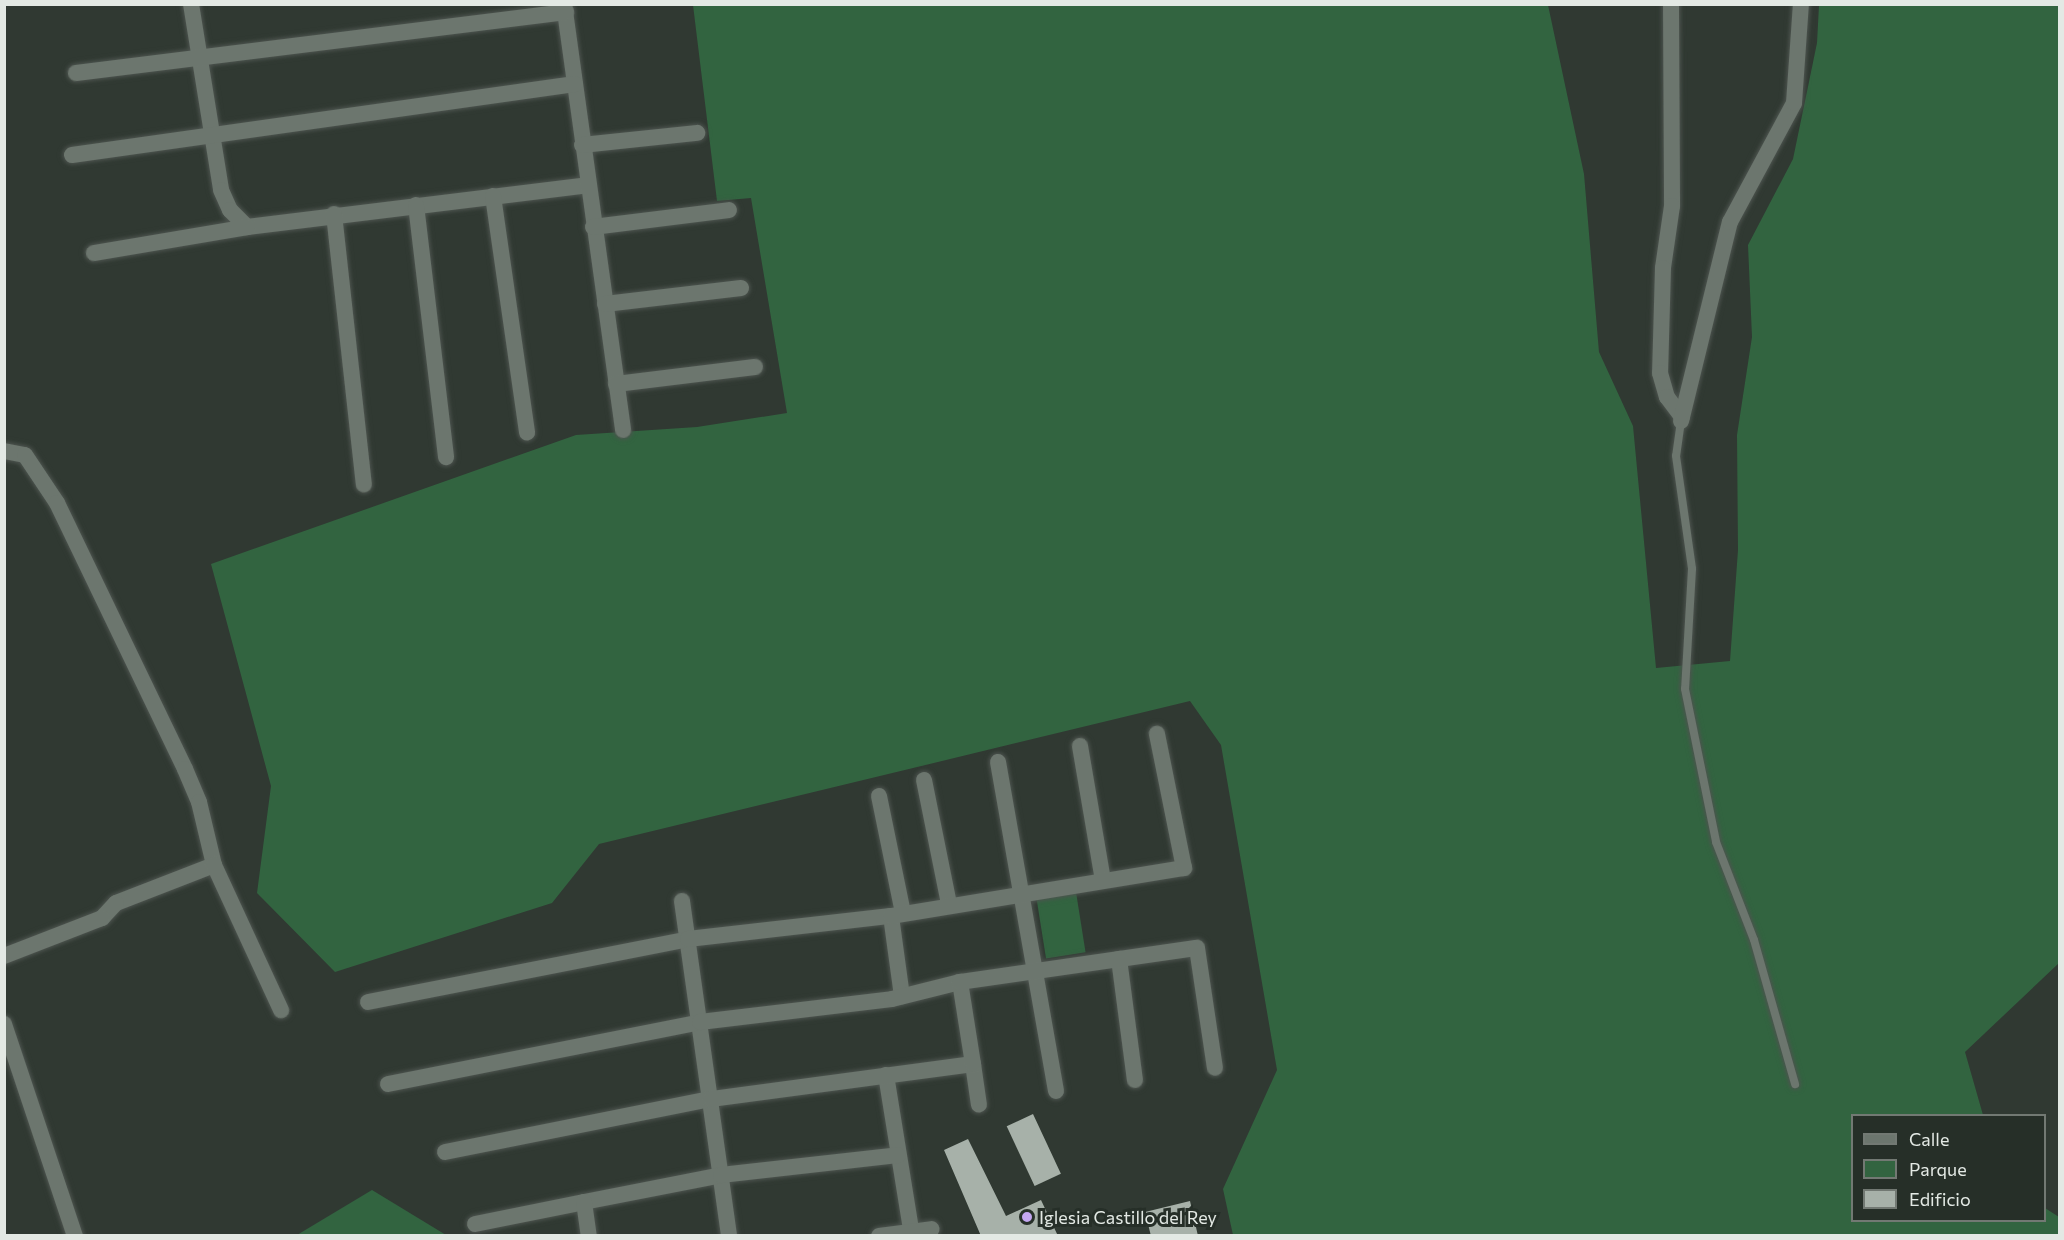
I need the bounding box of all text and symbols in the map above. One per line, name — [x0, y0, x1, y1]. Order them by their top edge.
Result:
legend — [1851, 1114, 2046, 1222]
text: Calle — [1909, 1128, 1949, 1150]
text: Parque — [1909, 1158, 1967, 1180]
text: Edificio — [1909, 1188, 1971, 1210]
place label: Iglesia Castillo del Rey — [1039, 1206, 1217, 1228]
marker: Iglesia Castillo del Rey — [1020, 1210, 1034, 1224]

